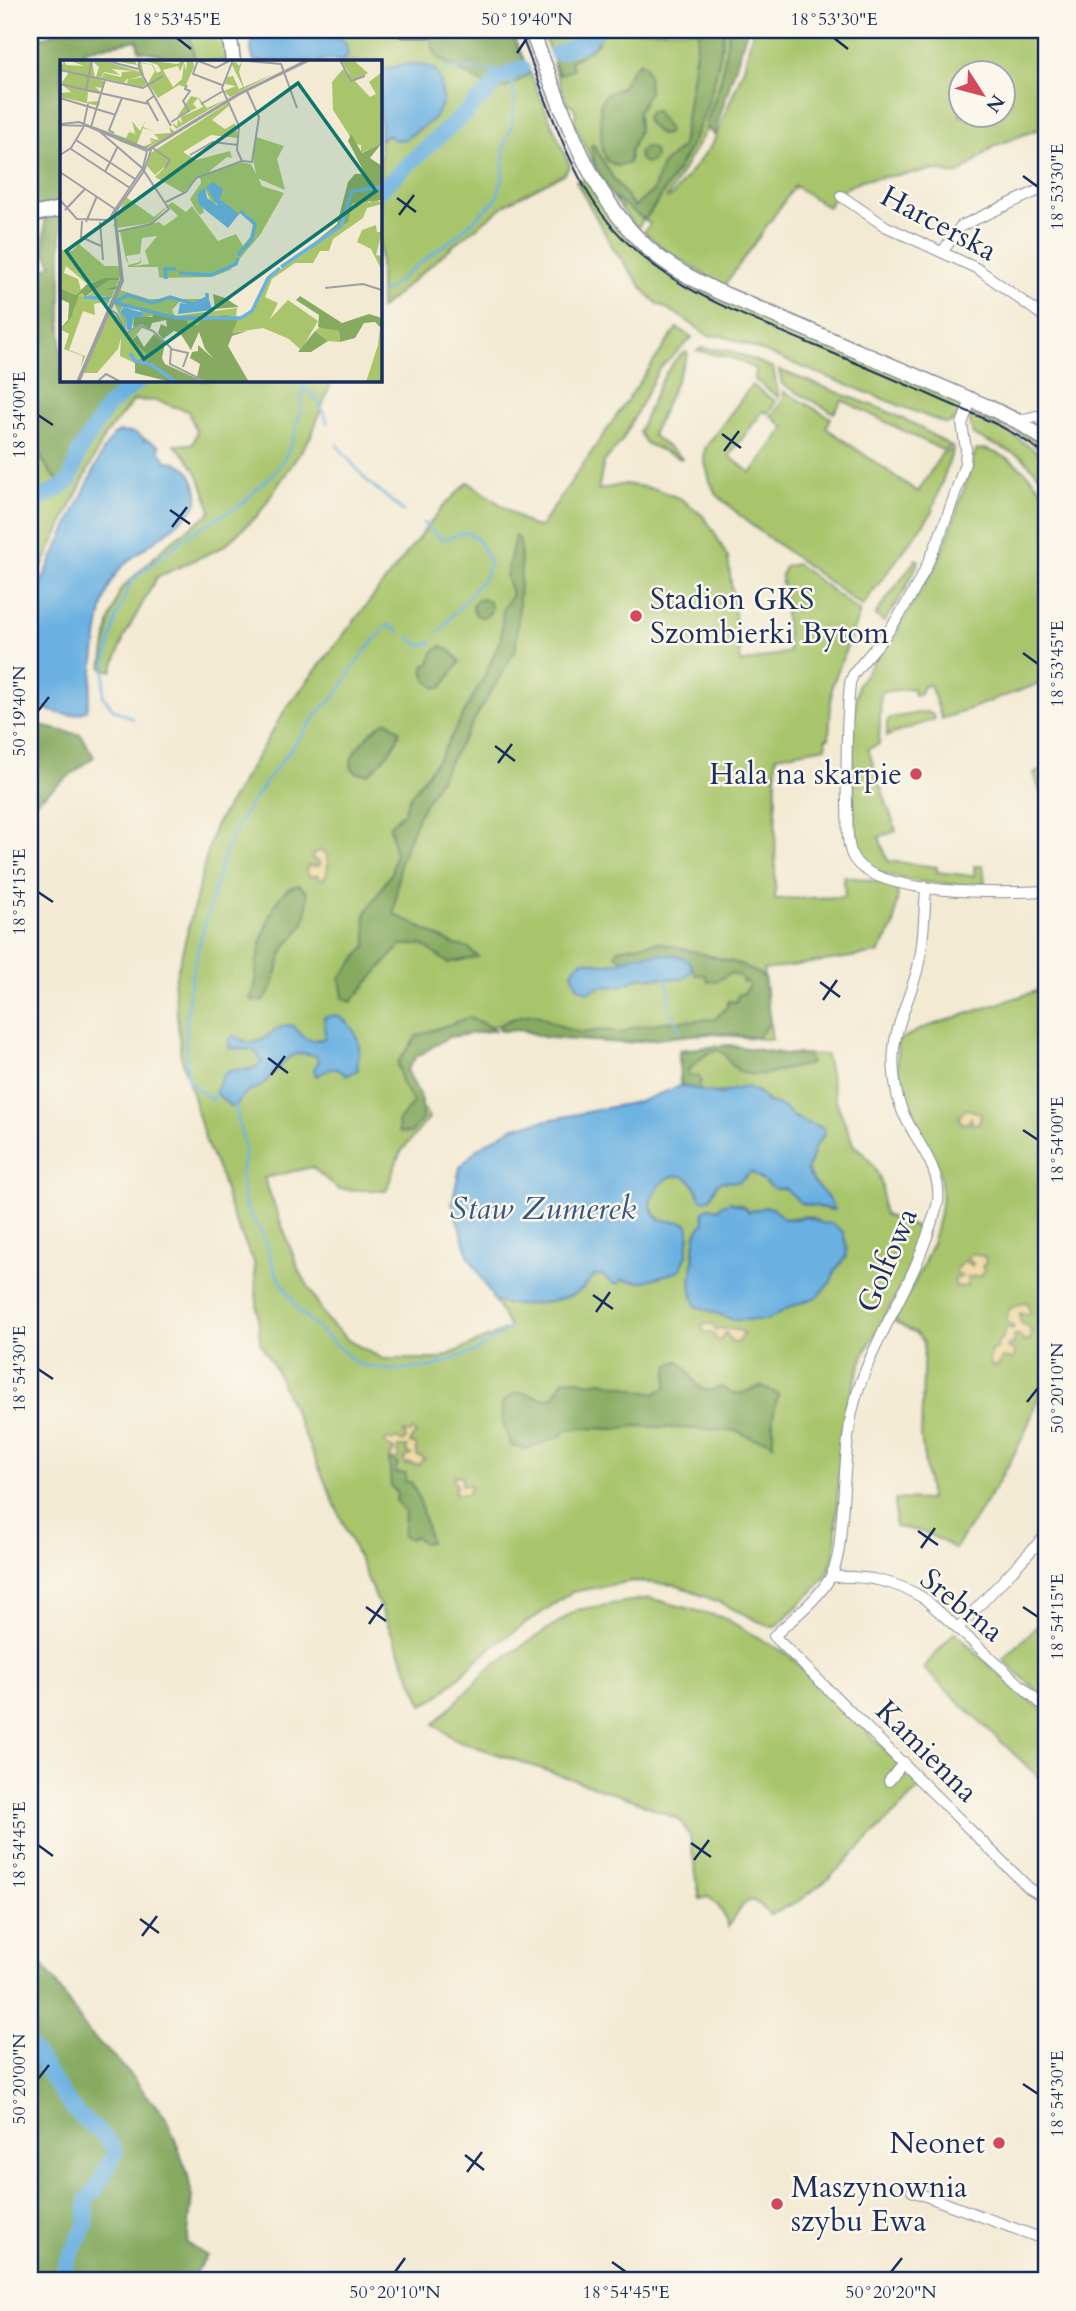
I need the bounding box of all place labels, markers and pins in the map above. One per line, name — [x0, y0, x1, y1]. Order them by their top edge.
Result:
place label: Stadion GKS Szombierki Bytom — [650, 579, 890, 654]
marker: Stadion GKS Szombierki Bytom — [628, 608, 644, 624]
place label: Hala na skarpie — [709, 754, 902, 795]
marker: Hala na skarpie — [908, 766, 924, 782]
place label: Neonet — [889, 2123, 986, 2164]
marker: Neonet — [991, 2135, 1007, 2151]
place label: Maszynownia szybu Ewa — [791, 2167, 967, 2242]
marker: Maszynownia szybu Ewa — [769, 2196, 785, 2212]

